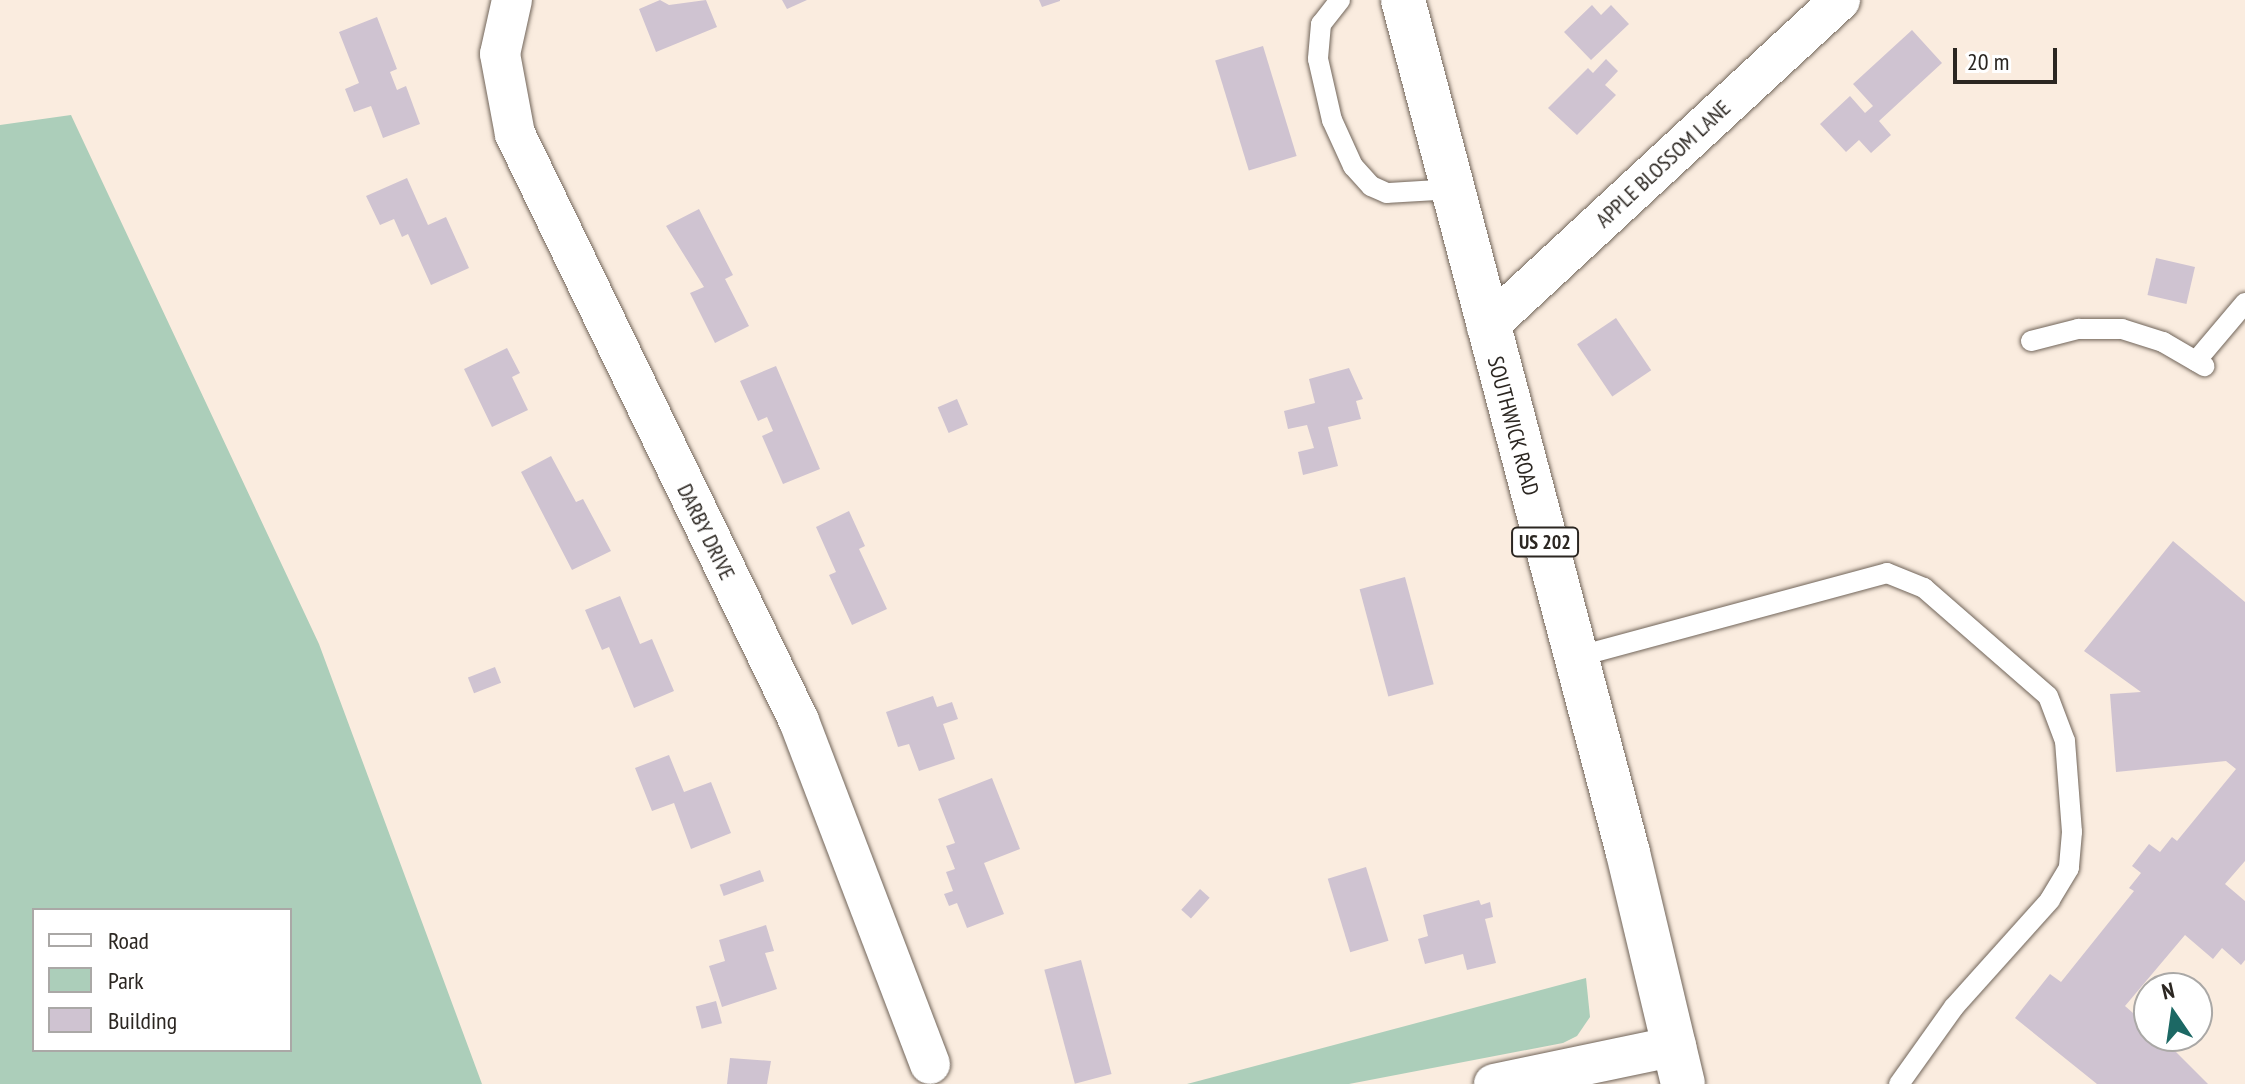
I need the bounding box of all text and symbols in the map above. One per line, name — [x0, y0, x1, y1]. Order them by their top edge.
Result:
scale bar — [1957, 32, 2061, 82]
text: 20 m — [1967, 46, 2009, 77]
street label: APPLE BLOSSOM LANE — [1590, 95, 1736, 233]
street label: SOUTHWICK ROAD — [1482, 353, 1544, 499]
street label: DARBY DRIVE — [671, 479, 741, 585]
road number: US 202 — [1511, 526, 1579, 558]
legend — [32, 908, 292, 1052]
text: Road — [108, 925, 149, 956]
text: Park — [108, 965, 144, 996]
north arrow — [2133, 972, 2213, 1052]
text: N — [2159, 976, 2177, 1006]
text: Building — [108, 1005, 177, 1036]

